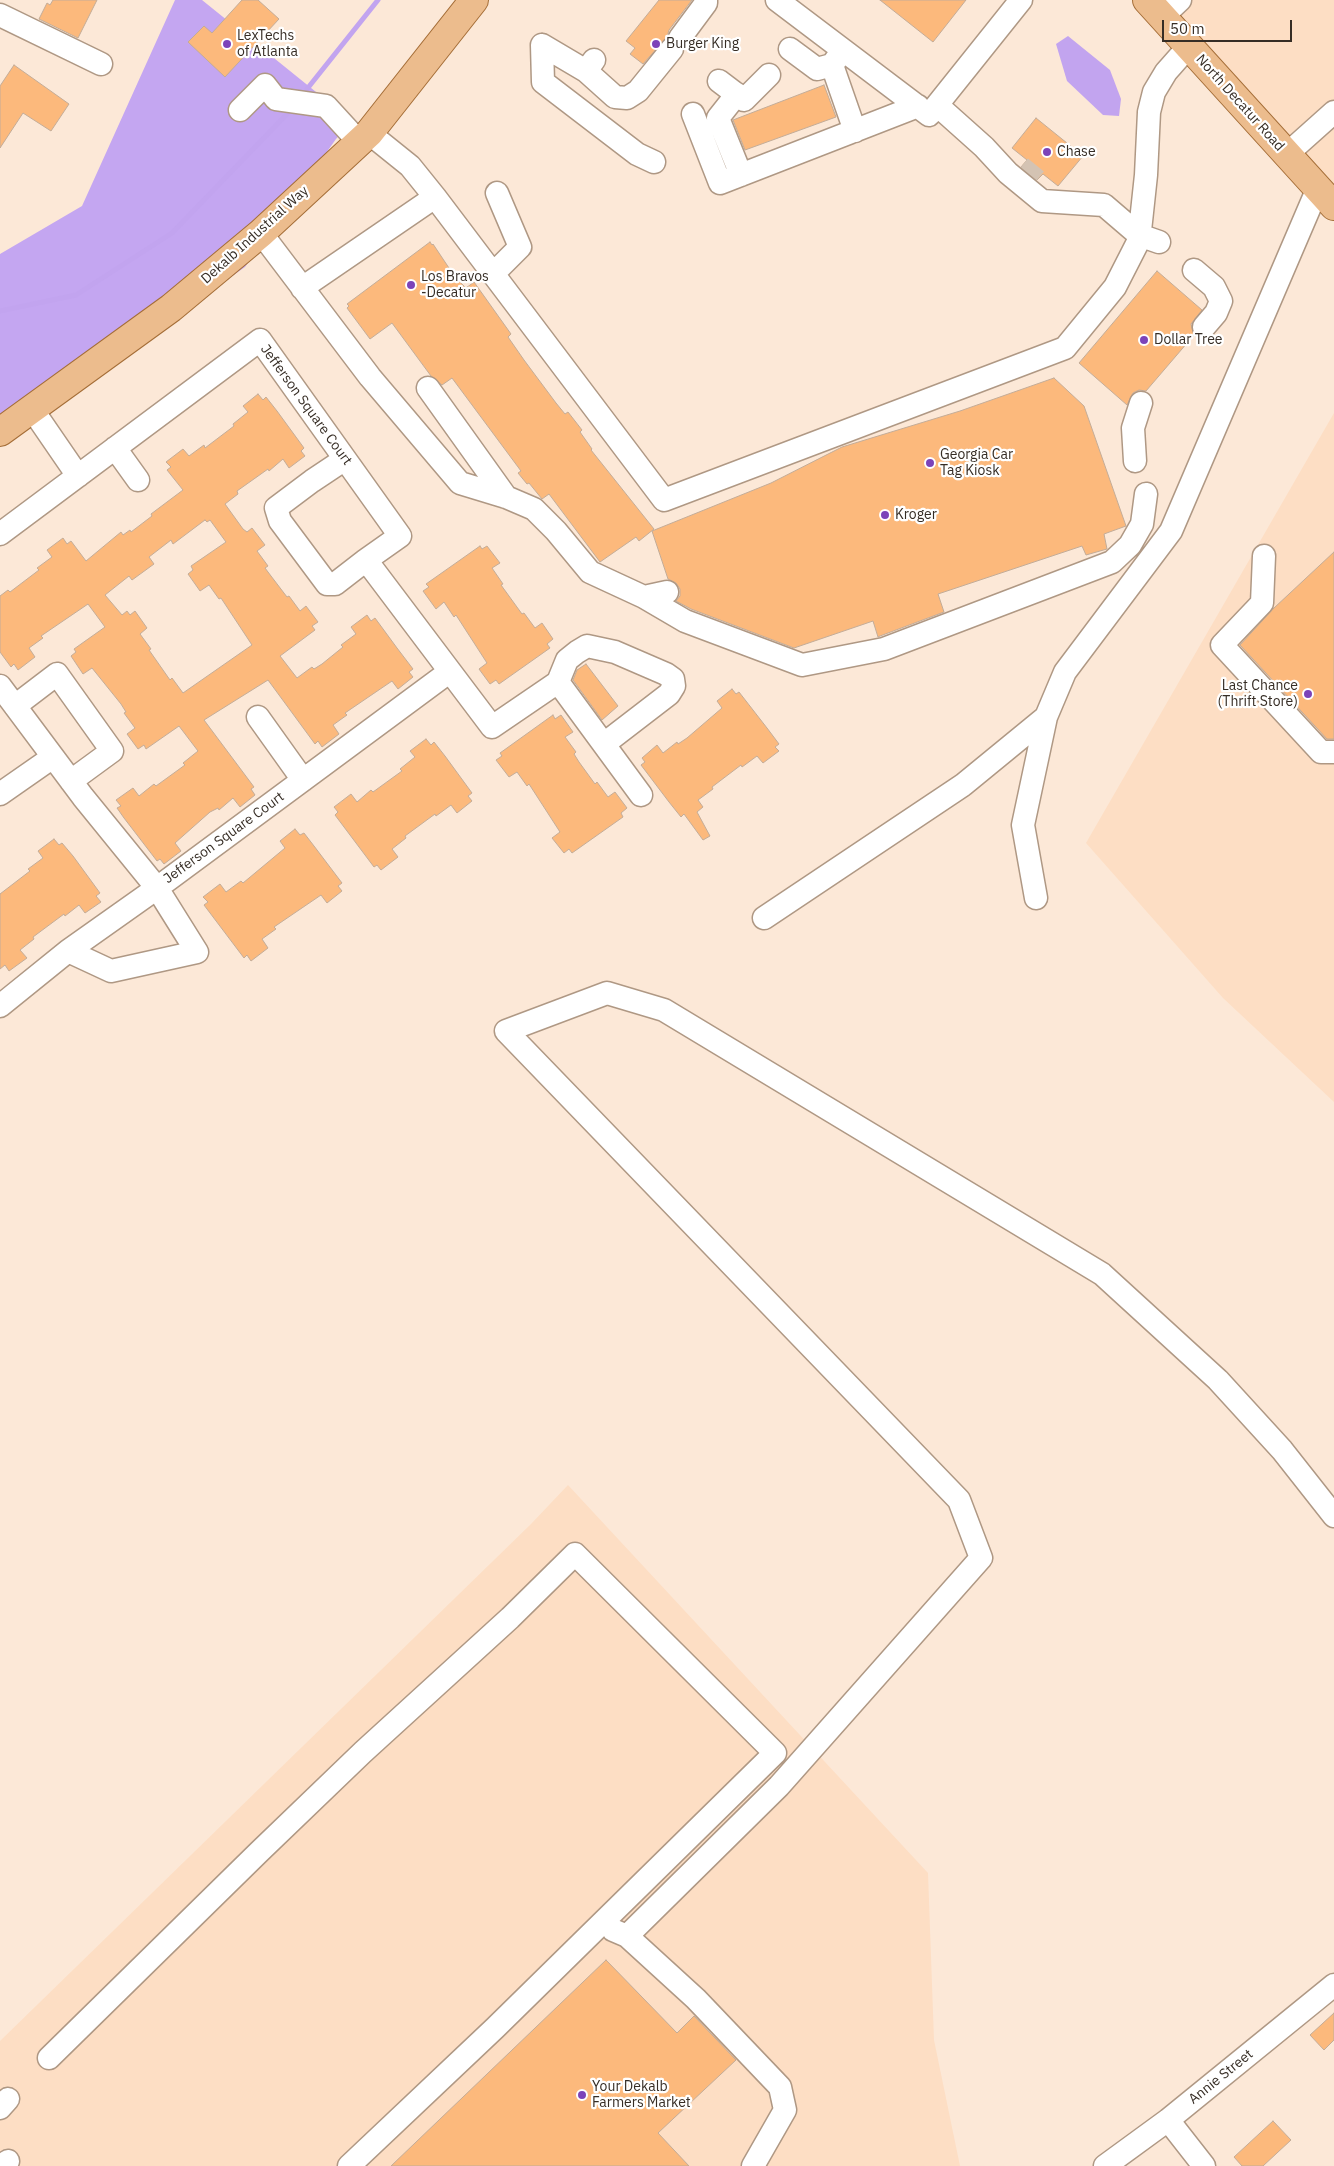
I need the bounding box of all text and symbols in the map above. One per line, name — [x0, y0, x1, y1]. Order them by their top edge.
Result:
scale bar — [1164, 10, 1294, 42]
text: 50 m — [1170, 19, 1205, 38]
place label: LexTechs of Atlanta — [237, 28, 298, 60]
place label: Burger King — [666, 36, 739, 52]
marker: LexTechs of Atlanta — [221, 38, 233, 50]
marker: Burger King — [650, 38, 662, 50]
street label: North Decatur Road — [1192, 51, 1288, 155]
place label: Chase — [1057, 144, 1096, 160]
marker: Chase — [1041, 146, 1053, 158]
street label: Dekalb Industrial Way — [198, 182, 312, 288]
place label: Los Bravos -Decatur — [421, 269, 489, 302]
marker: Los Bravos -Decatur — [405, 279, 417, 291]
place label: Dollar Tree — [1154, 332, 1223, 348]
marker: Dollar Tree — [1138, 334, 1150, 346]
street label: Jefferson Square Court — [257, 341, 355, 469]
place label: Georgia Car Tag Kiosk — [940, 447, 1013, 480]
marker: Georgia Car Tag Kiosk — [924, 457, 936, 469]
place label: Kroger — [895, 507, 937, 523]
marker: Kroger — [879, 509, 891, 521]
place label: Last Chance (Thrift Store) — [1217, 678, 1298, 710]
marker: Last Chance (Thrift Store) — [1302, 688, 1314, 700]
street label: Jefferson Square Court — [160, 789, 288, 887]
street label: Annie Street — [1185, 2046, 1257, 2108]
place label: Your Dekalb Farmers Market — [592, 2079, 691, 2112]
marker: Your Dekalb Farmers Market — [576, 2089, 588, 2101]

